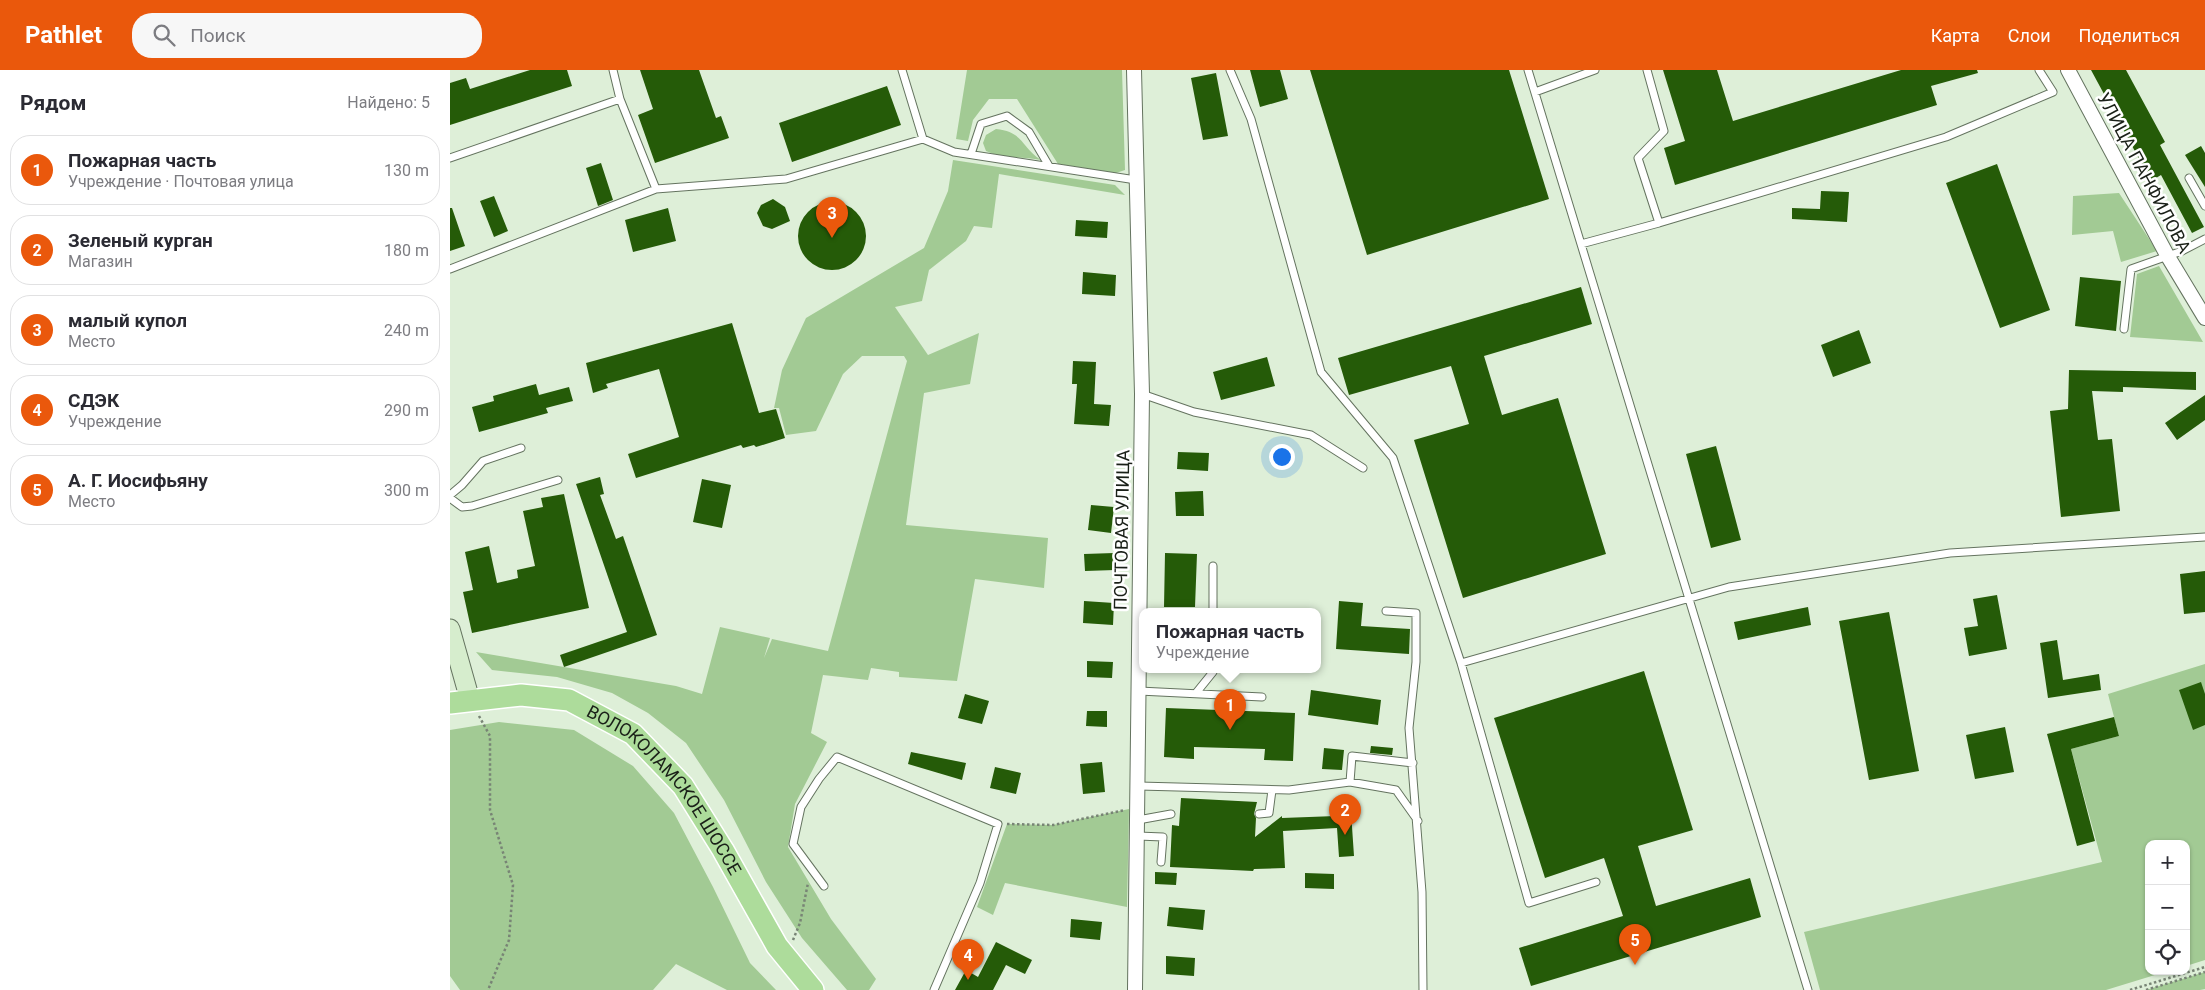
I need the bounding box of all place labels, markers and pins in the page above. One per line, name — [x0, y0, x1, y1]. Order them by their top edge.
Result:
pin: 3 — [816, 197, 848, 238]
pin: 1 — [1214, 689, 1246, 730]
pin: 2 — [1329, 794, 1361, 835]
pin: 5 — [1619, 924, 1651, 965]
pin: 4 — [952, 939, 984, 980]

